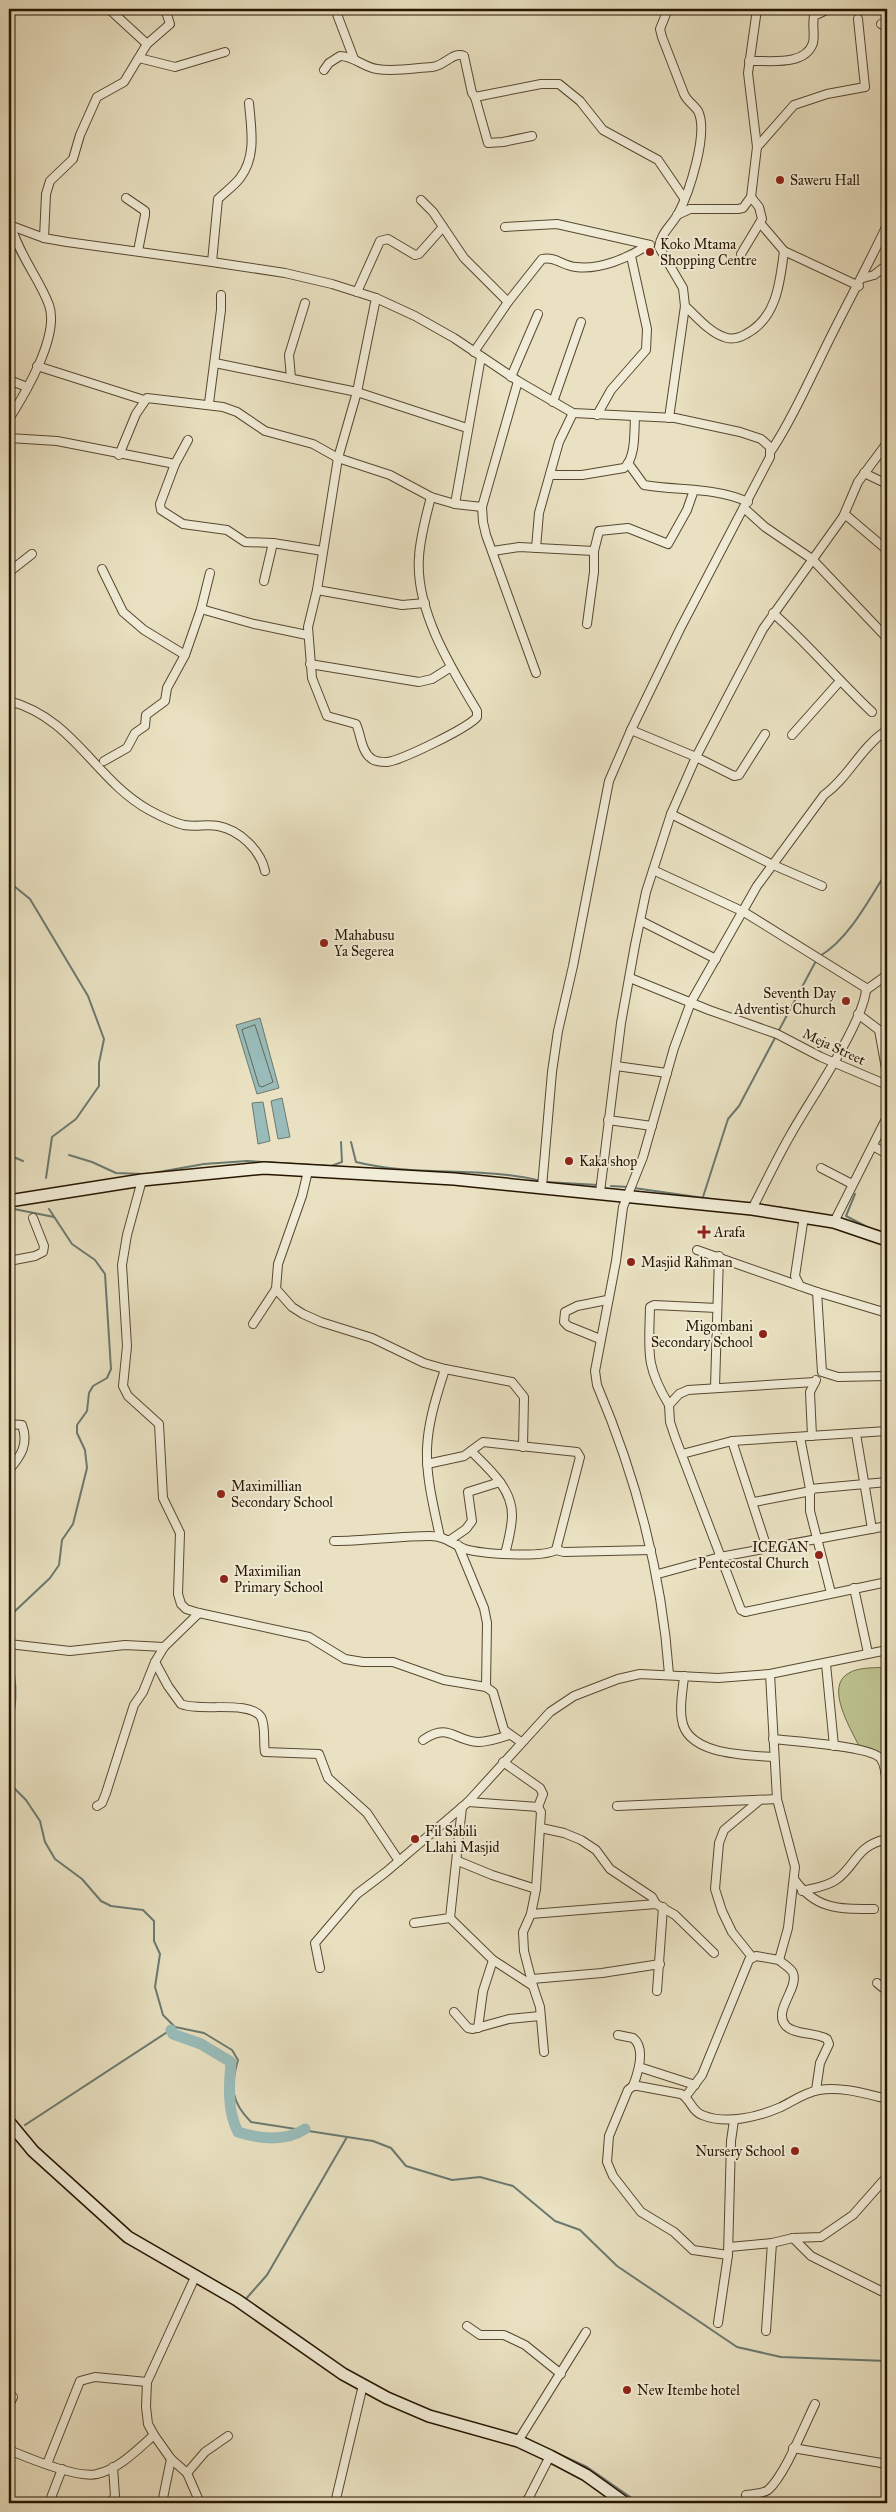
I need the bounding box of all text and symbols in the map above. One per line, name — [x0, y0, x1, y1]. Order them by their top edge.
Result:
place label: Saweru Hall — [790, 172, 860, 189]
marker: Saweru Hall — [774, 174, 786, 186]
place label: Koko Mtama Shopping Centre — [660, 236, 757, 269]
marker: Koko Mtama Shopping Centre — [644, 246, 656, 258]
place label: Mahabusu Ya Segerea — [334, 927, 395, 960]
marker: Mahabusu Ya Segerea — [318, 937, 330, 949]
place label: Seventh Day Adventist Church — [733, 985, 836, 1018]
marker: Seventh Day Adventist Church — [840, 995, 852, 1007]
street label: Meja Street — [800, 1025, 868, 1069]
place label: Kaka shop — [579, 1153, 637, 1170]
marker: Kaka shop — [563, 1155, 575, 1167]
place label: Arafa — [713, 1224, 745, 1241]
marker: Arafa — [698, 1226, 710, 1238]
place label: Masjid Rahman — [641, 1254, 733, 1271]
marker: Masjid Rahman — [625, 1256, 637, 1268]
place label: Migombani Secondary School — [651, 1318, 753, 1351]
marker: Migombani Secondary School — [757, 1328, 769, 1340]
place label: Maximillian Secondary School — [231, 1478, 333, 1511]
marker: Maximillian Secondary School — [215, 1488, 227, 1500]
place label: ICEGAN Pentecostal Church — [698, 1539, 809, 1572]
marker: ICEGAN Pentecostal Church — [813, 1549, 825, 1561]
place label: Maximilian Primary School — [234, 1563, 323, 1596]
marker: Maximilian Primary School — [218, 1573, 230, 1585]
place label: Fil Sabili Llahi Masjid — [425, 1823, 499, 1856]
marker: Fil Sabili Llahi Masjid — [409, 1833, 421, 1845]
place label: Nursery School — [695, 2143, 785, 2160]
marker: Nursery School — [789, 2145, 801, 2157]
place label: New Itembe hotel — [637, 2382, 740, 2399]
marker: New Itembe hotel — [621, 2384, 633, 2396]

